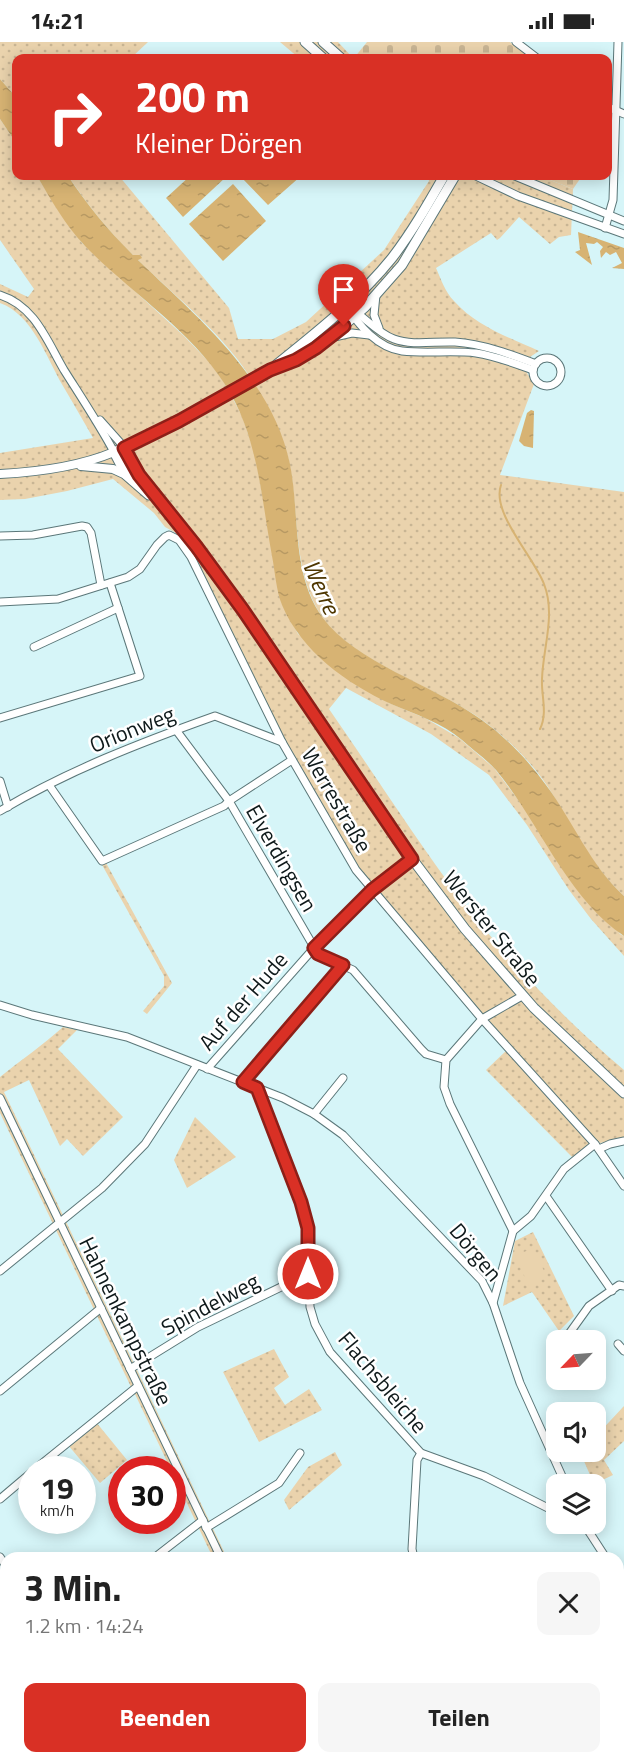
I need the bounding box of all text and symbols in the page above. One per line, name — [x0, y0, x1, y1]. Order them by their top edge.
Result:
text: 14:21 — [30, 4, 85, 38]
text: 200 m — [135, 64, 250, 128]
icon: right — [36, 78, 114, 156]
text: Kleiner Dörgen — [135, 122, 302, 163]
pin — [318, 264, 369, 326]
icon: arrive — [327, 273, 360, 306]
water label: Werre — [294, 554, 351, 621]
street label: Orionweg — [84, 697, 180, 761]
street label: Werrestraße — [293, 741, 381, 859]
street label: Elverdingsen — [238, 798, 326, 918]
street label: Werster Straße — [434, 862, 550, 994]
street label: Auf der Hude — [190, 944, 296, 1058]
street label: Dörgen — [441, 1215, 511, 1289]
street label: Hahnenkampstraße — [70, 1231, 182, 1411]
position arrow — [276, 1242, 340, 1306]
street label: Spindelweg — [155, 1264, 265, 1344]
street label: Flachsbleiche — [330, 1323, 436, 1441]
north arrow — [546, 1330, 606, 1390]
map controls — [546, 1330, 606, 1534]
button: sound — [546, 1402, 606, 1462]
speed limit sign: 30 — [108, 1456, 186, 1534]
text: 19 — [40, 1465, 74, 1511]
button: layers — [546, 1474, 606, 1534]
text: km/h — [40, 1499, 74, 1522]
text: 3 Min. — [24, 1560, 121, 1615]
button: close — [537, 1572, 600, 1635]
text: 1.2 km · 14:24 — [24, 1610, 144, 1641]
button: Beenden — [24, 1683, 306, 1752]
button: Teilen — [318, 1683, 600, 1752]

